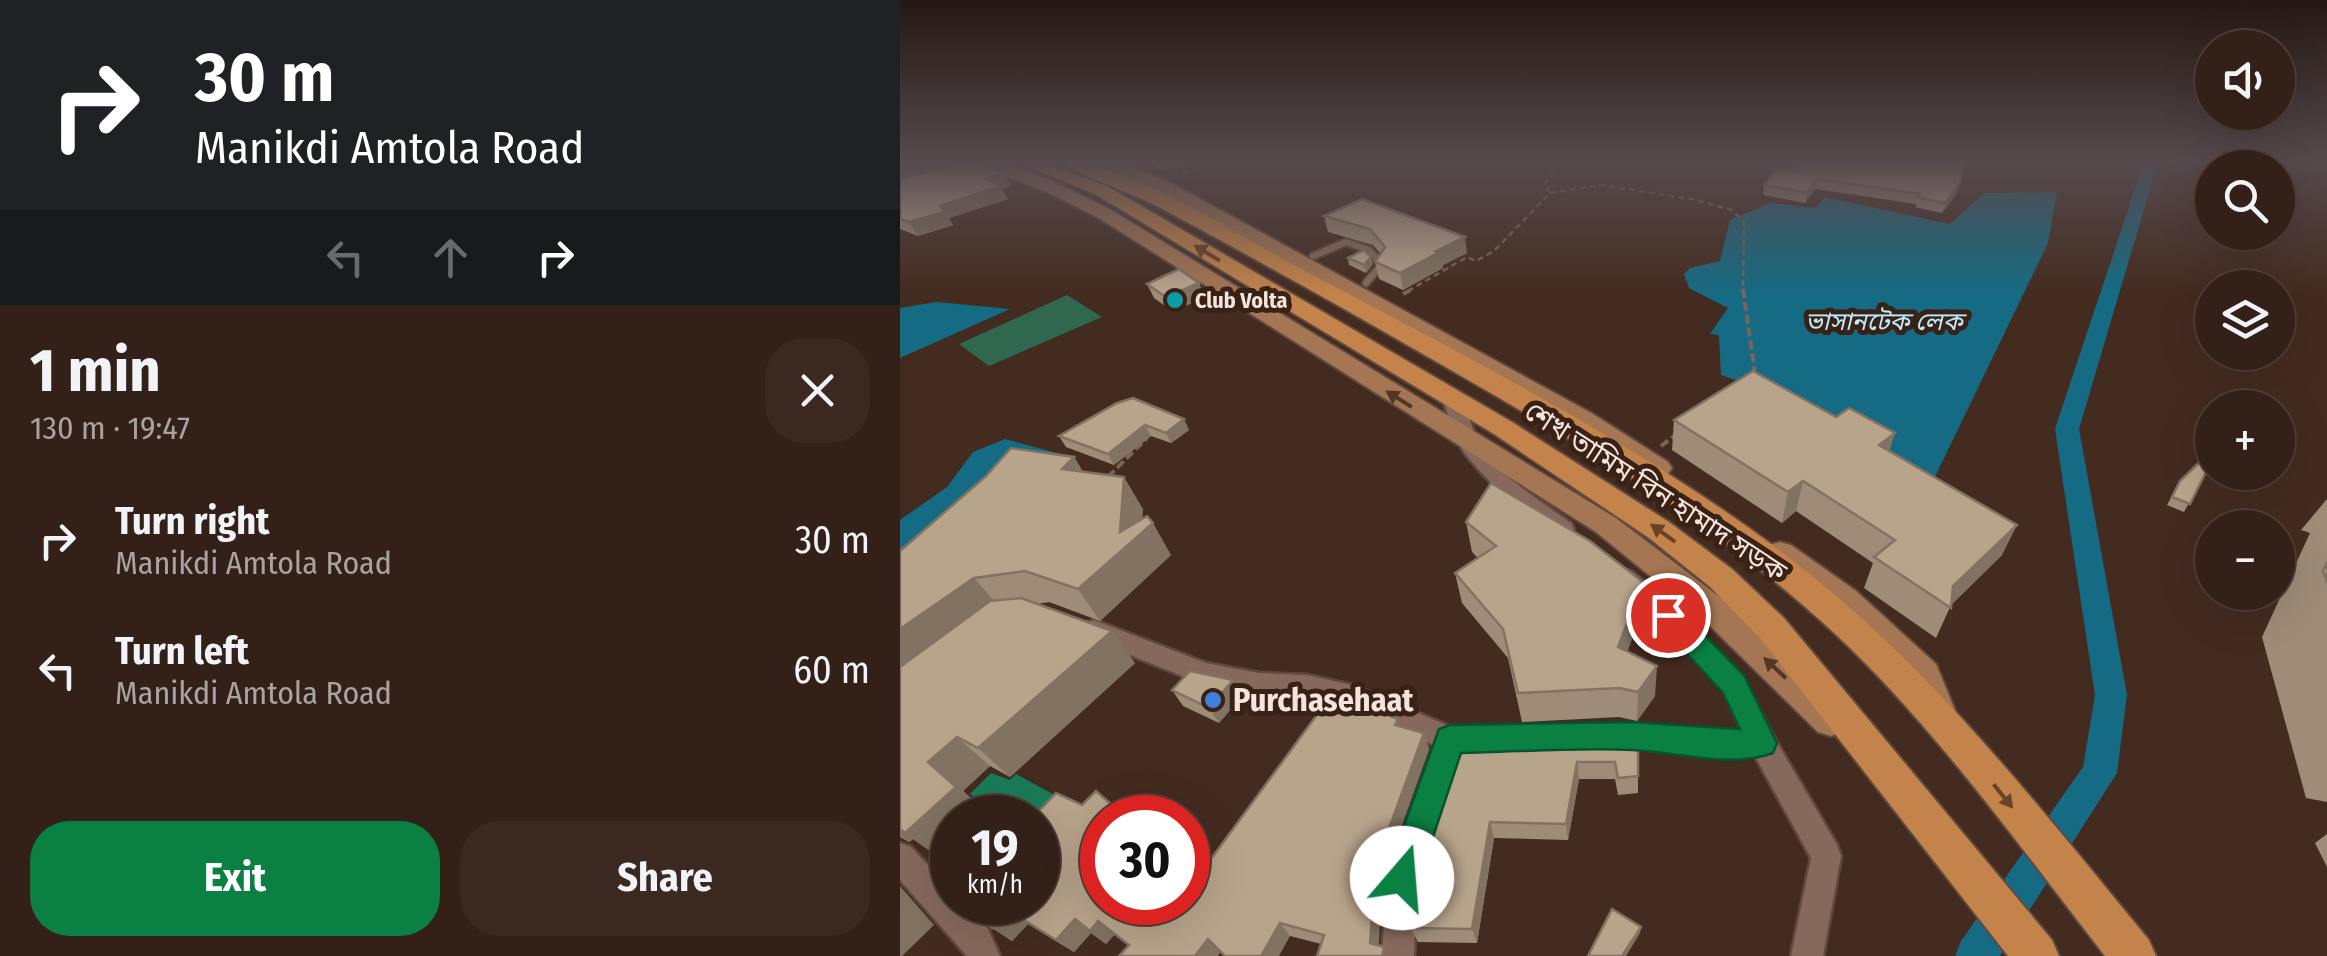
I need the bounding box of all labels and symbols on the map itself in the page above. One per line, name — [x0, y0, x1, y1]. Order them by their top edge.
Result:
one-way arrow — [1193, 245, 1222, 262]
place label: Club Volta — [1195, 287, 1288, 314]
marker: Club Volta — [1164, 289, 1186, 311]
water label: ভাসানটেক লেক — [1805, 307, 1968, 337]
one-way arrow — [1385, 390, 1412, 408]
street label: শেখ তামিম বিন হামাদ সড়ক — [1519, 394, 1793, 589]
one-way arrow — [1650, 524, 1676, 544]
pin — [1626, 573, 1711, 658]
one-way arrow — [1764, 657, 1788, 680]
place label: Purchasehaat — [1233, 681, 1414, 719]
marker: Purchasehaat — [1202, 689, 1224, 711]
one-way arrow — [1992, 783, 2013, 809]
speed limit sign: 30 — [1080, 795, 1210, 925]
position arrow — [1350, 826, 1454, 930]

